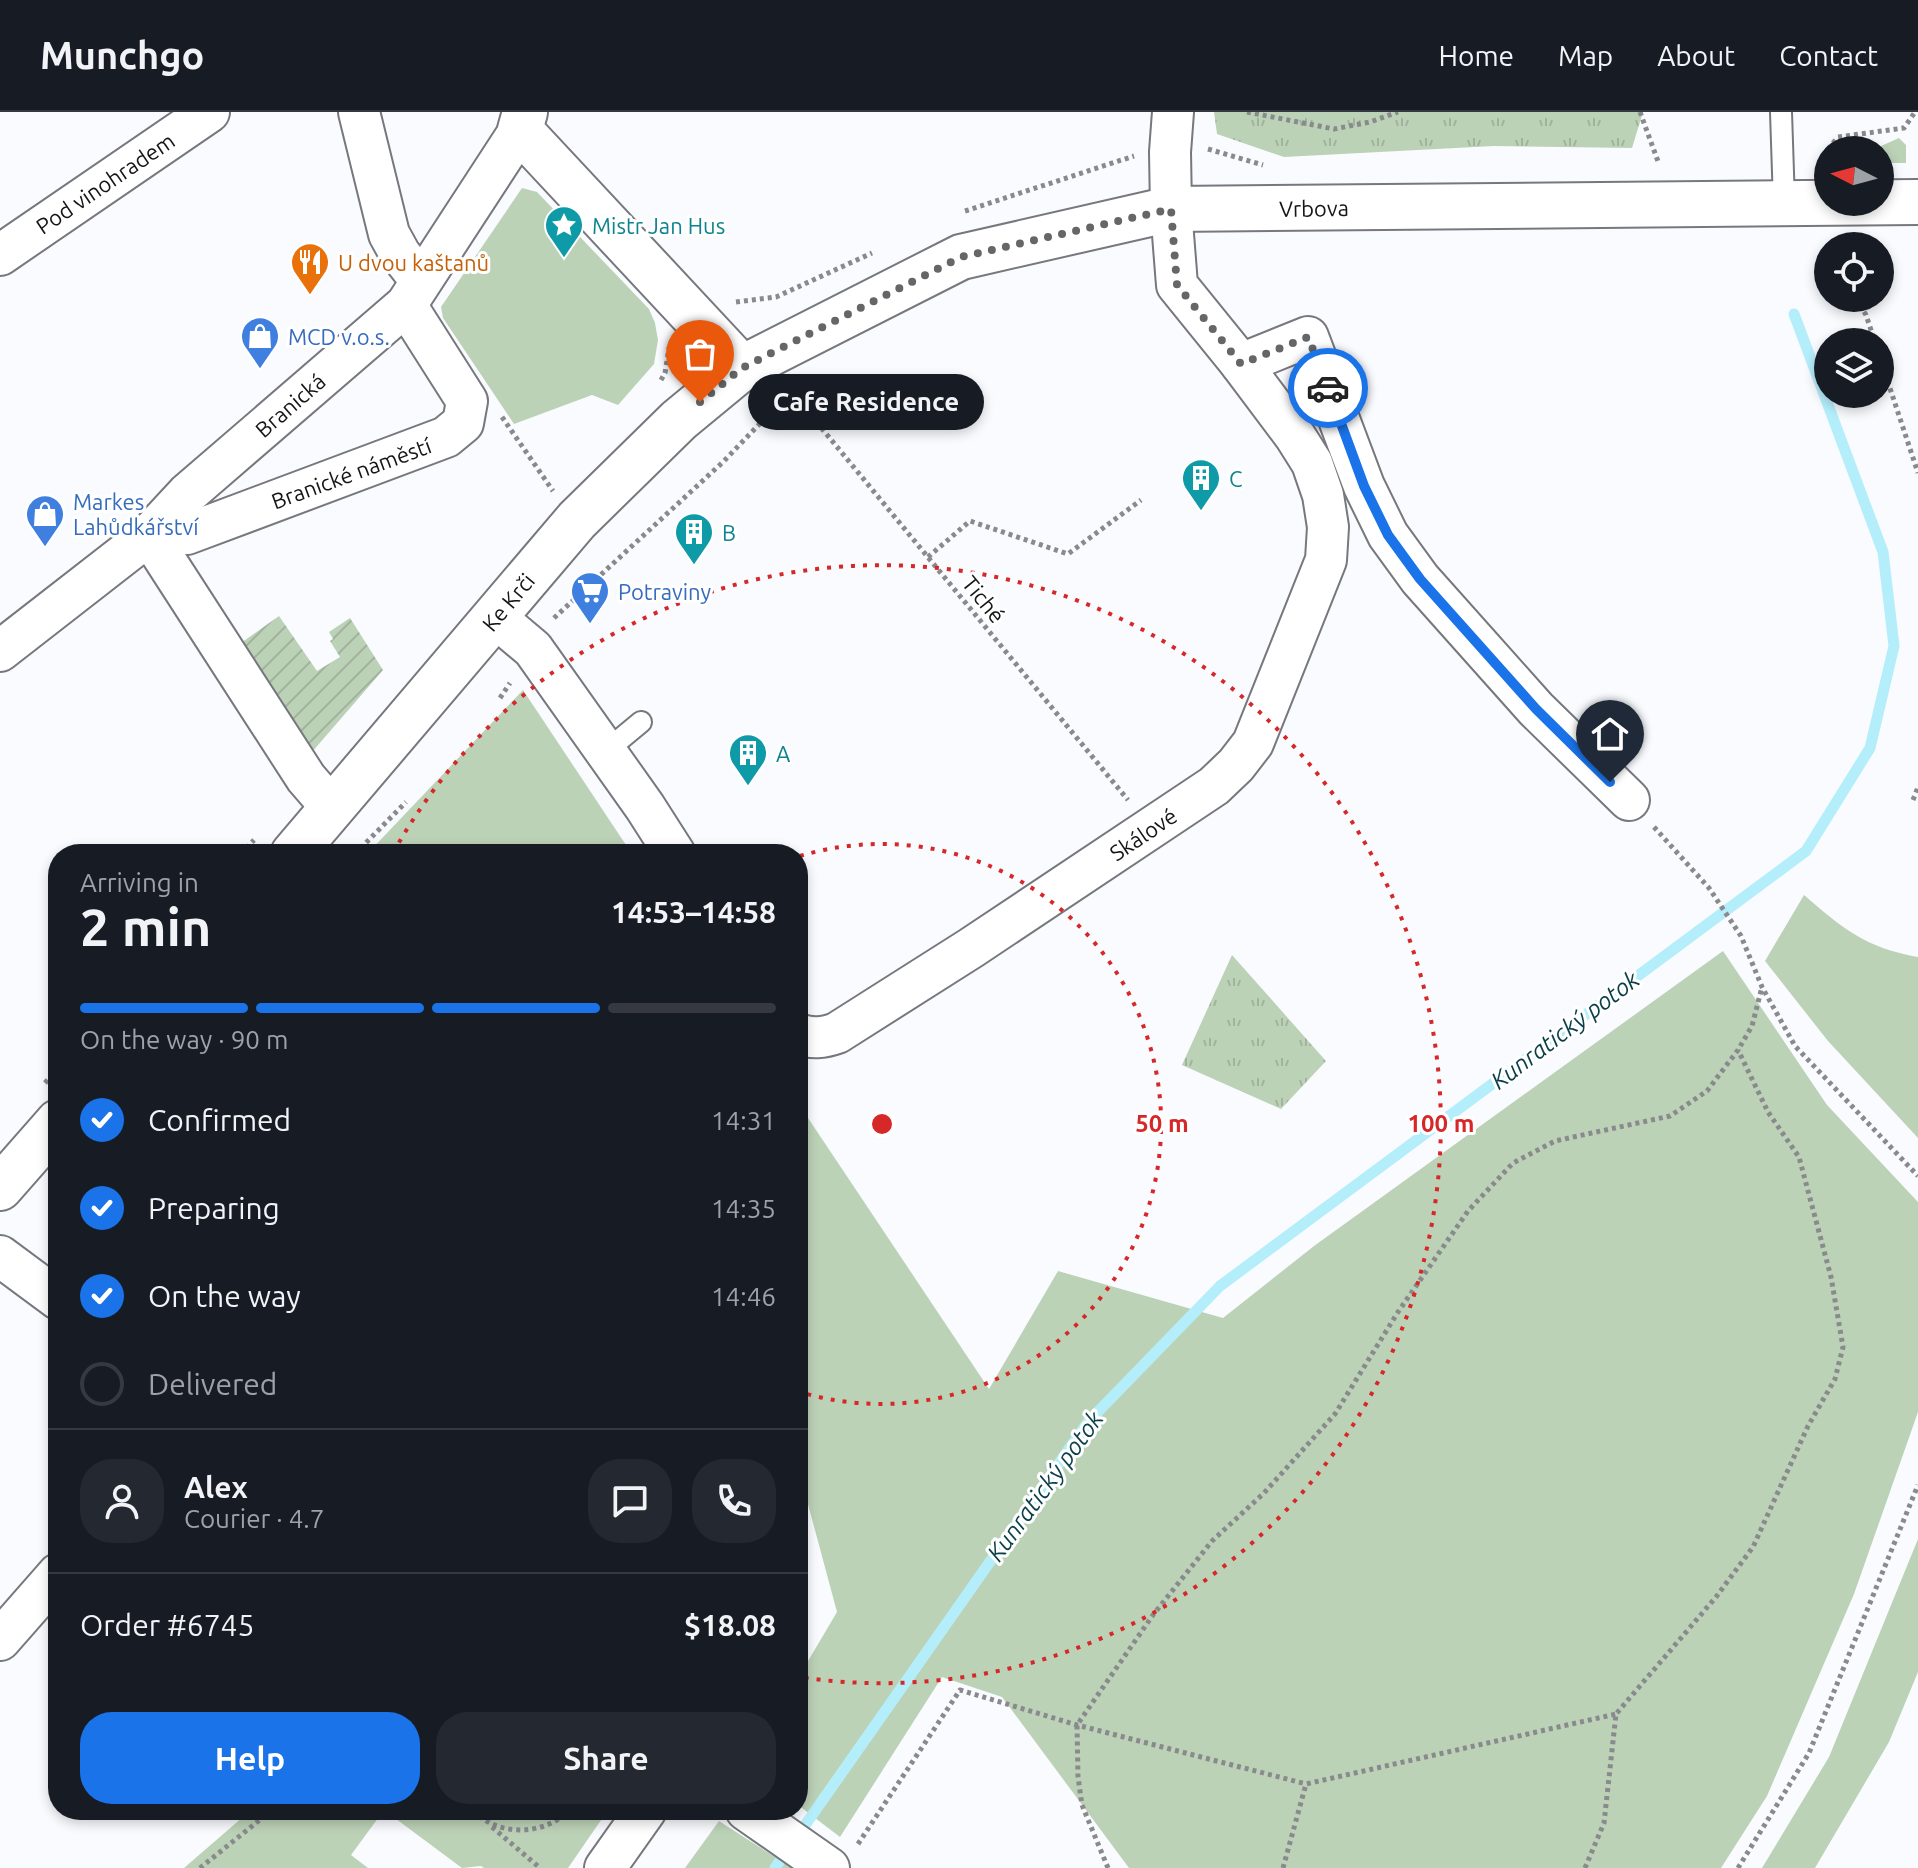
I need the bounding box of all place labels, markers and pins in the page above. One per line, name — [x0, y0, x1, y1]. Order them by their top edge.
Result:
place icon: Mistr Jan Hus — [543, 204, 585, 259]
place label: Mistr Jan Hus — [592, 213, 725, 238]
restaurant icon: U dvou kaštanů — [289, 241, 331, 296]
place label: U dvou kaštanů — [338, 250, 489, 275]
shop icon: MCD v.o.s. — [239, 315, 281, 370]
pin — [666, 320, 734, 402]
place label: MCD v.o.s. — [288, 324, 390, 349]
callout: Cafe Residence — [748, 374, 984, 430]
building icon: C — [1180, 457, 1222, 512]
place label: C — [1229, 466, 1243, 491]
place label: Markes Lahůdkářství — [73, 489, 199, 539]
shop icon: Markes Lahůdkářství — [24, 493, 66, 548]
building icon: B — [673, 511, 715, 566]
place label: B — [722, 520, 736, 545]
supermarket icon: Potraviny — [569, 570, 611, 625]
place label: Potraviny — [618, 579, 712, 604]
pin — [1576, 700, 1644, 782]
building icon: A — [727, 732, 769, 787]
place label: A — [776, 741, 791, 766]
centre of rings — [868, 1110, 896, 1138]

